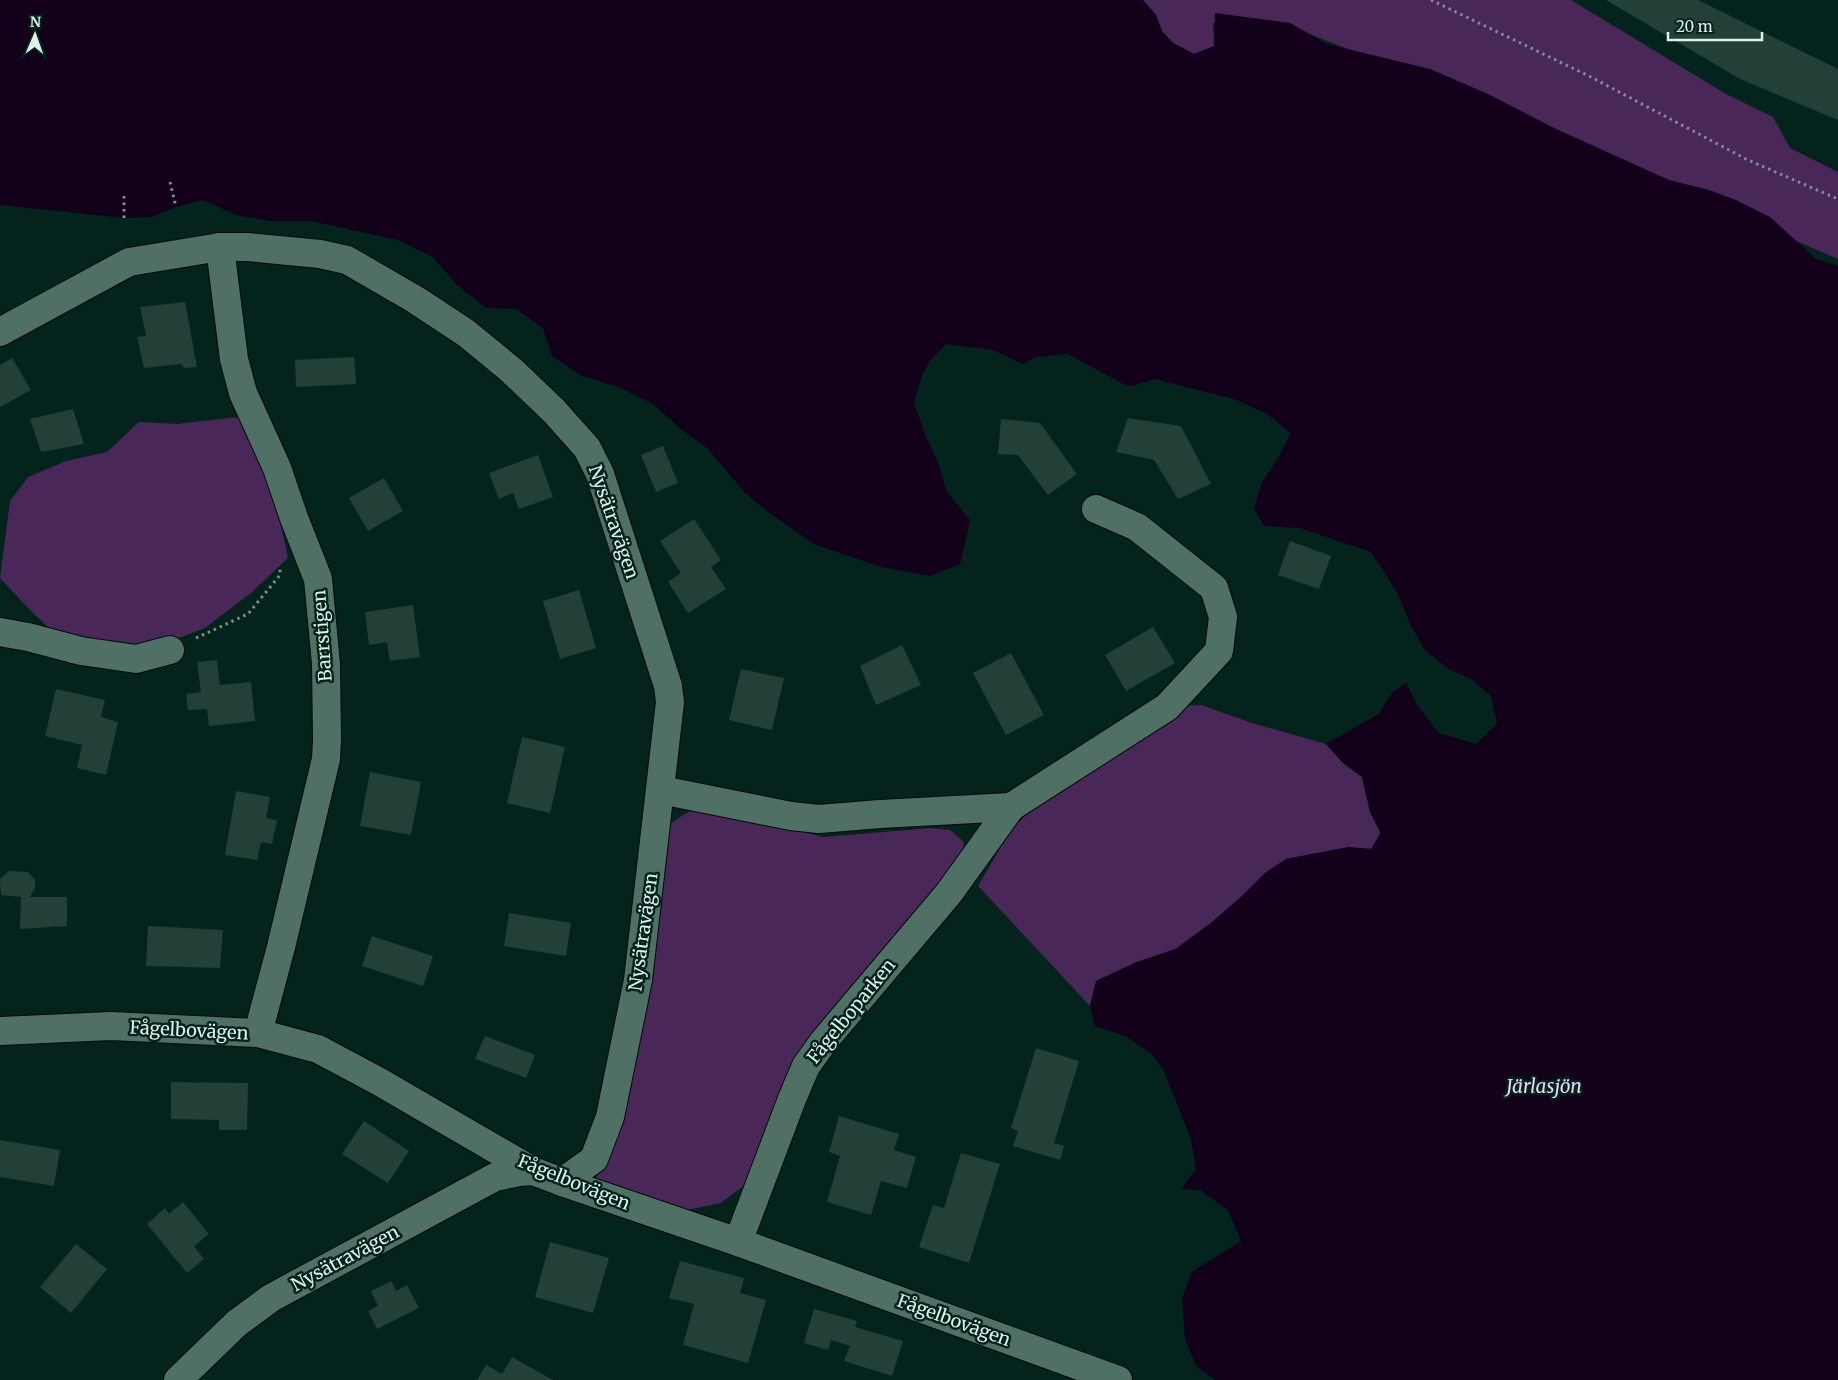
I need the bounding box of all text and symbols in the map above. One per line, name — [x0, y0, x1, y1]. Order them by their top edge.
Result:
north arrow — [10, 10, 60, 60]
scale bar — [1668, 10, 1762, 42]
text: N — [30, 13, 41, 31]
text: 20 m — [1676, 17, 1713, 36]
street label: Nysätravägen — [584, 462, 644, 582]
street label: Barrstigen — [307, 589, 337, 683]
street label: Nysätravägen — [623, 871, 663, 992]
street label: Fågelboparken — [802, 954, 900, 1068]
street label: Fågelbovägen — [129, 1015, 249, 1045]
water label: Järlasjön — [1504, 1074, 1582, 1098]
street label: Fågelbovägen — [515, 1149, 634, 1215]
street label: Nysätravägen — [287, 1220, 403, 1296]
street label: Fågelbovägen — [894, 1289, 1014, 1351]

